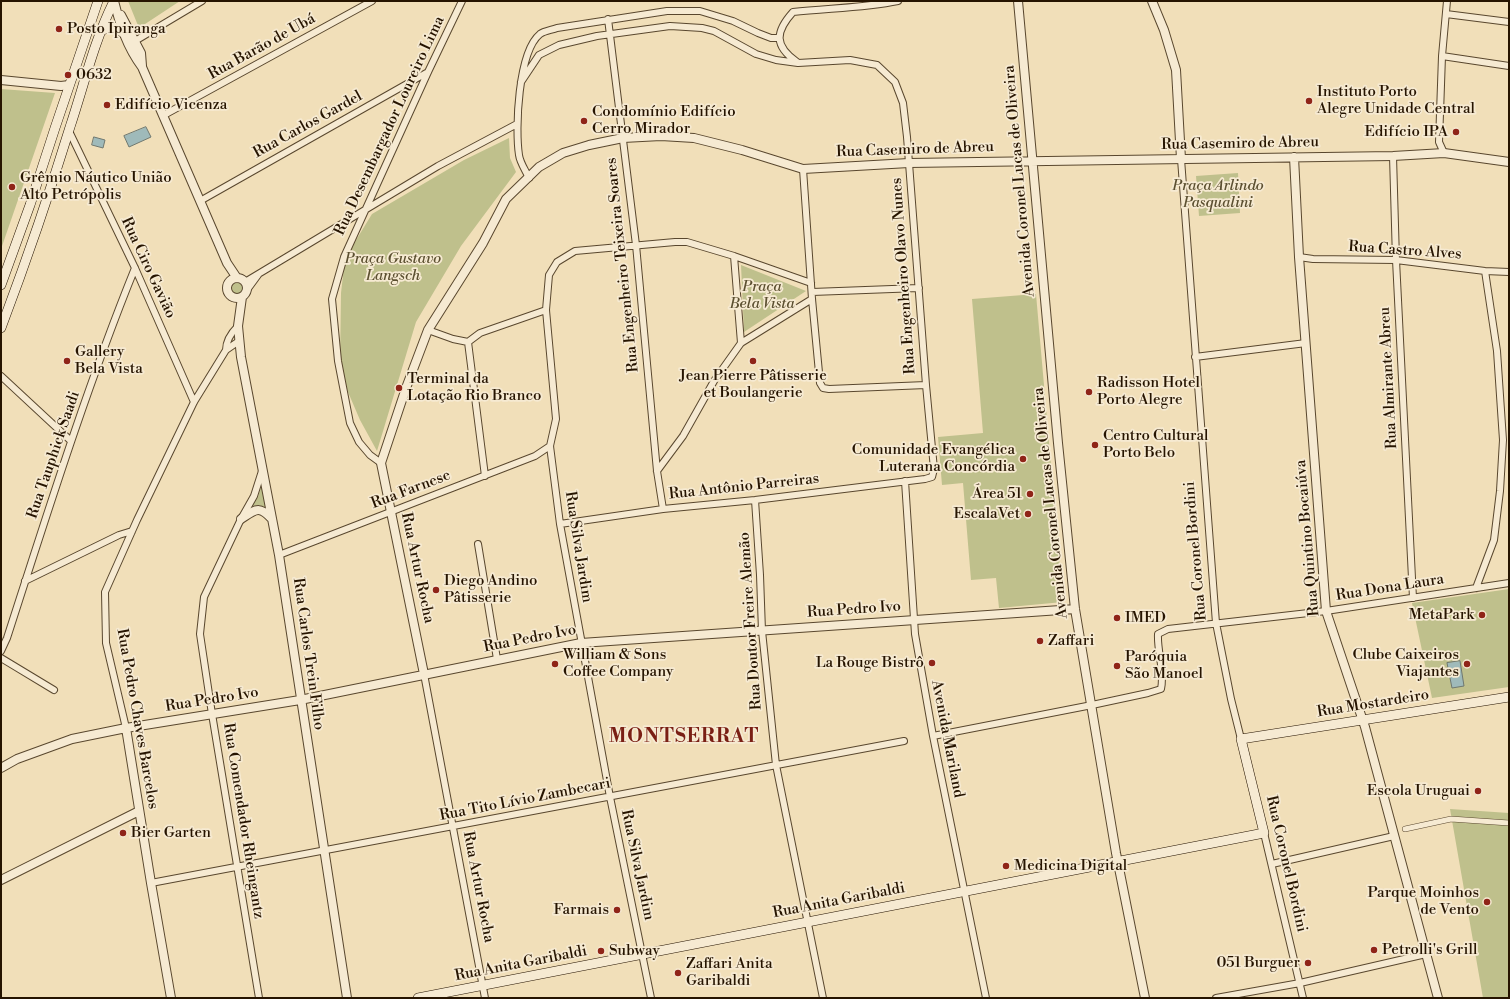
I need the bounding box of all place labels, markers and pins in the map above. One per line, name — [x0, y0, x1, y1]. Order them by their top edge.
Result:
place label: Posto Ipiranga — [67, 20, 166, 38]
marker: Posto Ipiranga — [54, 24, 64, 34]
place label: 0632 — [76, 66, 112, 84]
marker: 0632 — [63, 70, 73, 80]
place label: Instituto Porto Alegre Unidade Central — [1317, 83, 1475, 118]
place label: Edifício Vicenza — [115, 96, 227, 114]
marker: Instituto Porto Alegre Unidade Central — [1304, 96, 1314, 106]
marker: Edifício Vicenza — [102, 100, 112, 110]
place label: Condomínio Edifício Cerro Mirador — [592, 103, 736, 138]
marker: Condomínio Edifício Cerro Mirador — [579, 116, 589, 126]
place label: Edifício IPA — [1364, 123, 1448, 141]
marker: Edifício IPA — [1451, 127, 1461, 137]
place label: Grêmio Náutico União Alto Petrópolis — [20, 169, 172, 204]
marker: Grêmio Náutico União Alto Petrópolis — [7, 182, 17, 192]
place label: Gallery Bela Vista — [75, 343, 143, 378]
marker: Gallery Bela Vista — [62, 356, 72, 366]
marker: Jean Pierre Pâtisserie et Boulangerie — [748, 356, 758, 366]
place label: Jean Pierre Pâtisserie et Boulangerie — [679, 367, 827, 402]
place label: Terminal da Lotação Rio Branco — [407, 370, 541, 405]
place label: Radisson Hotel Porto Alegre — [1097, 374, 1200, 409]
marker: Terminal da Lotação Rio Branco — [394, 383, 404, 393]
marker: Radisson Hotel Porto Alegre — [1084, 387, 1094, 397]
place label: Centro Cultural Porto Belo — [1103, 427, 1209, 462]
marker: Centro Cultural Porto Belo — [1090, 440, 1100, 450]
place label: Comunidade Evangélica Luterana Concórdia — [852, 441, 1015, 476]
marker: Comunidade Evangélica Luterana Concórdia — [1018, 454, 1028, 464]
place label: Área 51 — [972, 485, 1022, 503]
marker: Área 51 — [1025, 489, 1035, 499]
place label: EscalaVet — [954, 505, 1020, 523]
marker: EscalaVet — [1023, 509, 1033, 519]
place label: Diego Andino Pâtisserie — [444, 572, 538, 607]
marker: Diego Andino Pâtisserie — [431, 585, 441, 595]
place label: MetaPark — [1409, 606, 1474, 624]
place label: IMED — [1125, 609, 1166, 627]
marker: MetaPark — [1477, 610, 1487, 620]
marker: IMED — [1112, 613, 1122, 623]
place label: Zaffari — [1048, 632, 1094, 650]
marker: Zaffari — [1035, 636, 1045, 646]
place label: William & Sons Coffee Company — [563, 646, 673, 681]
place label: Clube Caixeiros Viajantes — [1353, 646, 1459, 681]
place label: Paróquia São Manoel — [1125, 648, 1203, 683]
place label: La Rouge Bistrô — [816, 654, 924, 672]
marker: La Rouge Bistrô — [927, 658, 937, 668]
marker: William & Sons Coffee Company — [550, 659, 560, 669]
marker: Clube Caixeiros Viajantes — [1462, 659, 1472, 669]
marker: Paróquia São Manoel — [1112, 661, 1122, 671]
place label: Escola Uruguai — [1367, 782, 1470, 800]
marker: Escola Uruguai — [1473, 786, 1483, 796]
place label: Bier Garten — [131, 824, 211, 842]
marker: Bier Garten — [118, 828, 128, 838]
place label: Medicina Digital — [1014, 857, 1127, 875]
marker: Medicina Digital — [1001, 861, 1011, 871]
place label: Parque Moinhos de Vento — [1368, 884, 1479, 919]
marker: Parque Moinhos de Vento — [1482, 897, 1492, 907]
place label: Farmais — [553, 901, 609, 919]
marker: Farmais — [612, 905, 622, 915]
place label: Petrolli's Grill — [1382, 941, 1477, 959]
place label: Subway — [609, 942, 660, 960]
marker: Petrolli's Grill — [1369, 945, 1379, 955]
marker: Subway — [596, 946, 606, 956]
place label: 051 Burguer — [1216, 954, 1300, 972]
place label: Zaffari Anita Garibaldi — [686, 955, 773, 990]
marker: 051 Burguer — [1303, 958, 1313, 968]
marker: Zaffari Anita Garibaldi — [673, 968, 683, 978]

